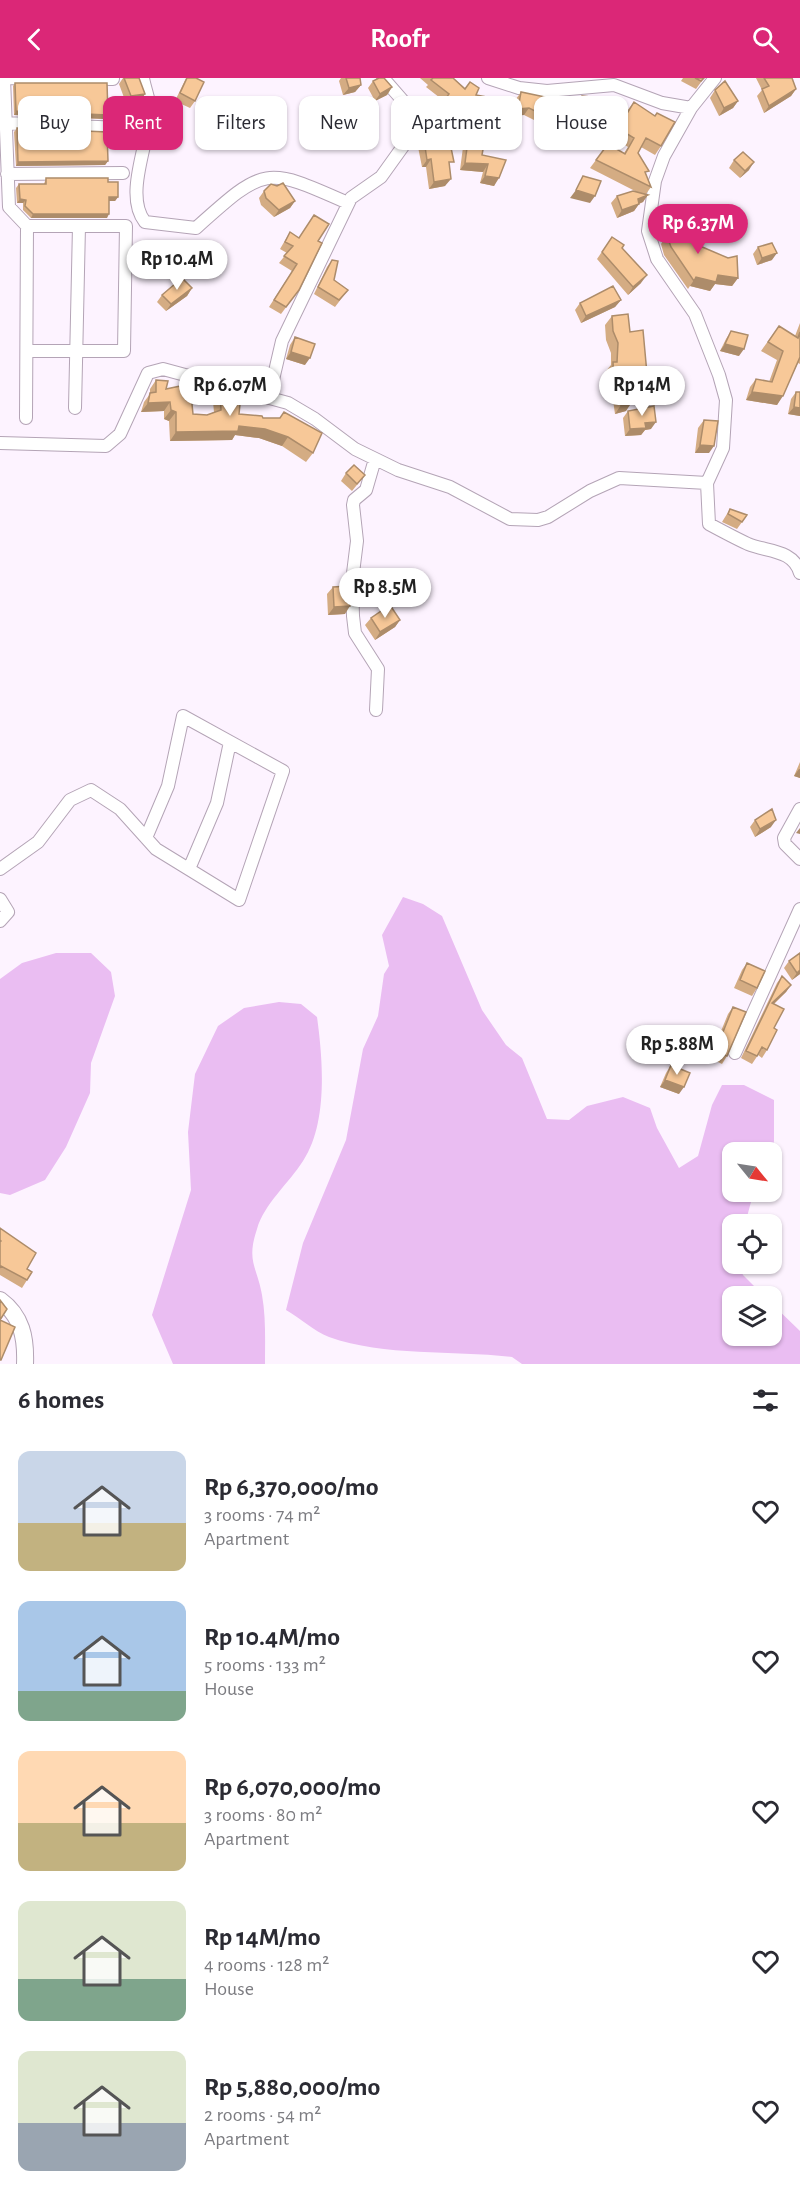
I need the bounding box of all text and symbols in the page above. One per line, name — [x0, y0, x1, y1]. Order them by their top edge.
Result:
icon: back — [18, 23, 51, 56]
icon: search — [749, 23, 782, 56]
text: Roofr — [370, 25, 430, 52]
chip: Buy — [18, 96, 91, 150]
chip: Rent — [103, 96, 183, 150]
chip: Filters — [195, 96, 287, 150]
chip: New — [299, 96, 379, 150]
chip: Apartment — [391, 96, 522, 150]
chip: House — [534, 96, 628, 150]
pin: Rp 6.37M — [636, 204, 760, 255]
text: Rp 6.37M — [662, 213, 734, 233]
pin: Rp 10.4M — [115, 240, 239, 291]
text: Rp 10.4M — [141, 249, 213, 269]
pin: Rp 6.07M — [168, 366, 292, 417]
pin: Rp 14M — [593, 366, 691, 417]
text: Rp 6.07M — [193, 375, 267, 395]
text: Rp 14M — [613, 375, 671, 395]
pin: Rp 8.5M — [330, 568, 440, 619]
text: Rp 8.5M — [353, 577, 417, 597]
pin: Rp 5.88M — [615, 1025, 739, 1076]
text: Rp 5.88M — [640, 1034, 714, 1054]
north arrow — [722, 1142, 782, 1202]
map controls — [722, 1142, 782, 1346]
button: locate — [722, 1214, 782, 1274]
button: layers — [722, 1286, 782, 1346]
icon: filters — [749, 1384, 782, 1417]
text: 6 homes — [18, 1387, 104, 1413]
text: Rp 6,370,000/mo — [204, 1474, 379, 1500]
icon: home — [66, 1475, 138, 1547]
icon: heart — [749, 1495, 782, 1528]
text: 3 rooms · 74 m² — [204, 1505, 320, 1525]
text: Apartment — [204, 1529, 289, 1549]
text: Rp 10.4M/mo — [204, 1624, 340, 1650]
icon: home — [66, 1625, 138, 1697]
icon: heart — [749, 1645, 782, 1678]
text: 5 rooms · 133 m² — [204, 1655, 326, 1675]
text: House — [204, 1679, 254, 1699]
text: Rp 6,070,000/mo — [204, 1774, 381, 1800]
icon: home — [66, 1775, 138, 1847]
icon: heart — [749, 1795, 782, 1828]
text: 3 rooms · 80 m² — [204, 1805, 322, 1825]
text: Apartment — [204, 1829, 289, 1849]
text: Rp 14M/mo — [204, 1924, 321, 1950]
icon: home — [66, 1925, 138, 1997]
icon: heart — [749, 1945, 782, 1978]
text: 4 rooms · 128 m² — [204, 1955, 329, 1975]
text: House — [204, 1979, 254, 1999]
text: Rp 5,880,000/mo — [204, 2074, 380, 2100]
icon: home — [66, 2075, 138, 2147]
icon: heart — [749, 2095, 782, 2128]
text: 2 rooms · 54 m² — [204, 2105, 321, 2125]
text: Apartment — [204, 2129, 289, 2149]

